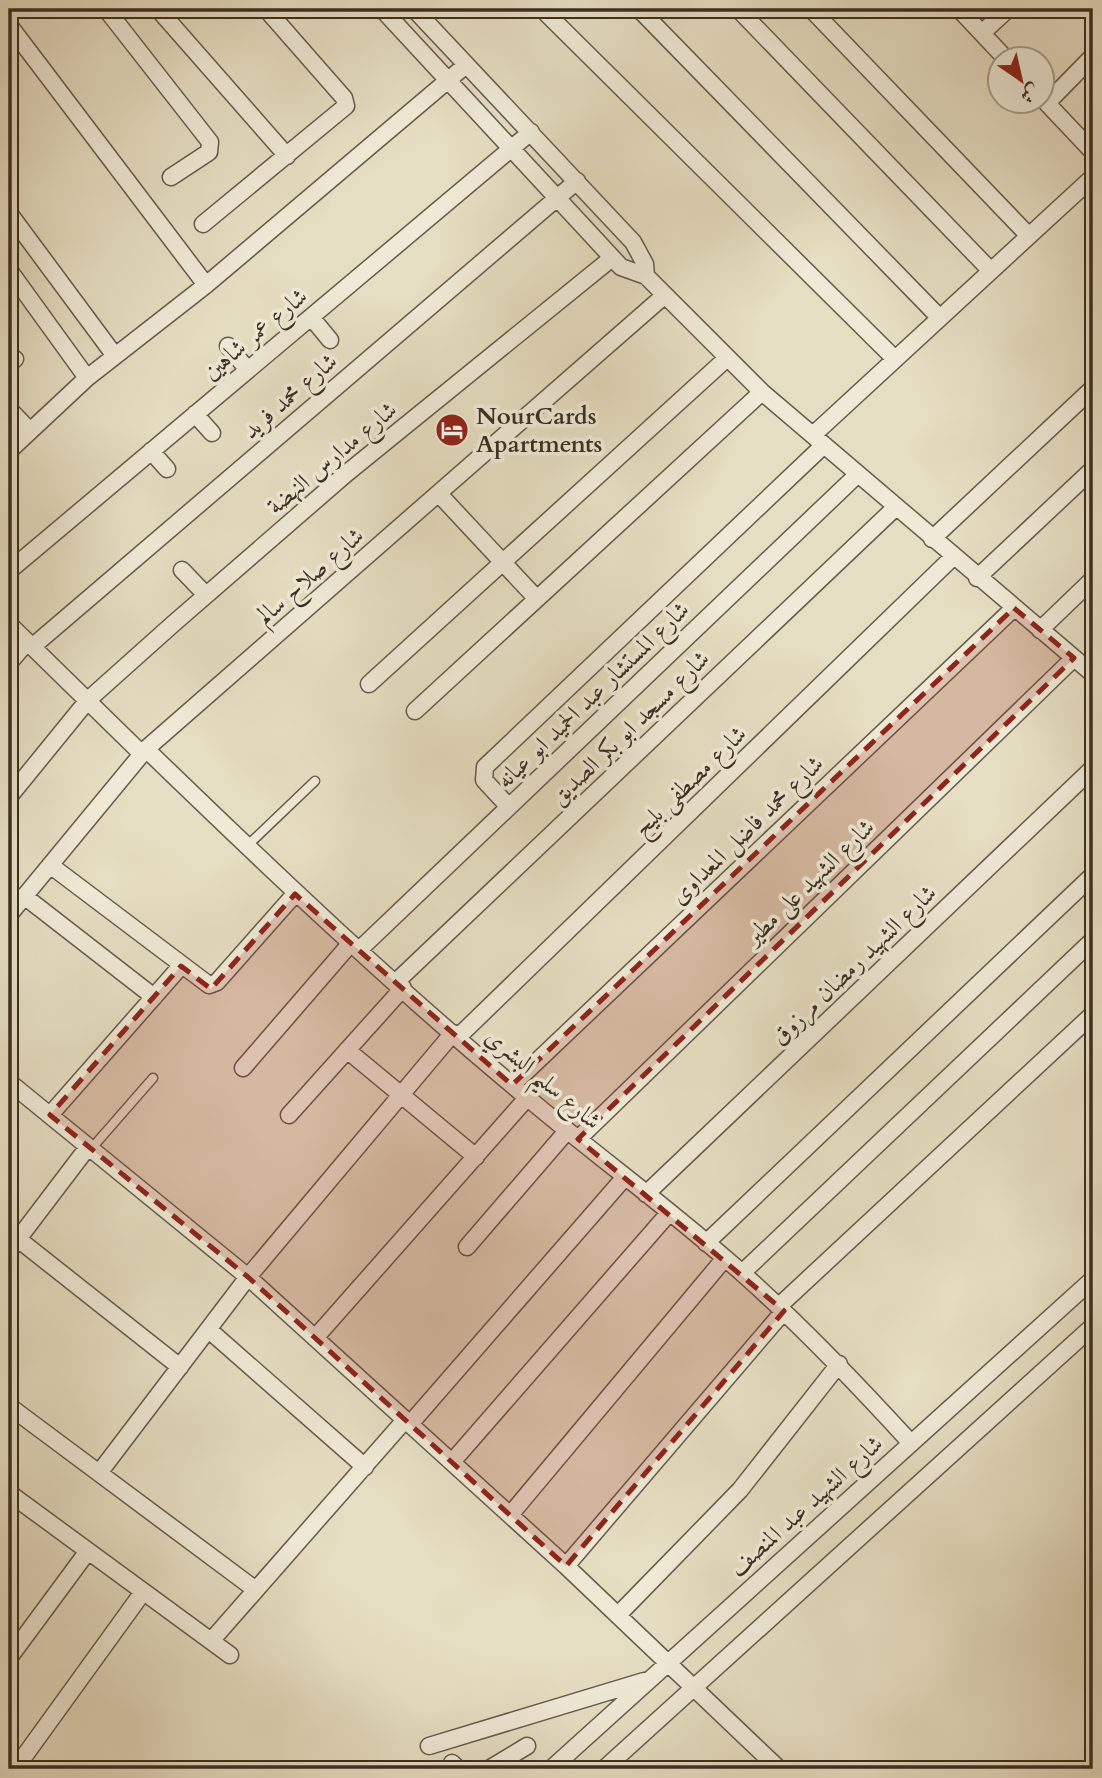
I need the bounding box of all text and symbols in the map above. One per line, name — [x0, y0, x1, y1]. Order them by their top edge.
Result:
north arrow — [986, 46, 1056, 116]
text: ش — [1015, 77, 1045, 109]
street label: شارع عمر شاهين — [195, 280, 317, 390]
street label: شارع محمد فريد — [235, 345, 347, 449]
street label: شارع مدارس النهضة — [260, 394, 406, 525]
place label: NourCards Apartments — [476, 400, 602, 461]
hotel icon: NourCards Apartments — [433, 411, 471, 449]
street label: شارع صلاح سالم — [249, 520, 374, 635]
street label: شارع المستشار عبد الحميد ابو عيانه — [489, 594, 699, 798]
street label: شارع مسجد ابو بكر الصديق — [543, 643, 719, 815]
street label: شارع مصطفى بليح — [626, 718, 757, 847]
street label: شارع محمد فاضل المعداوى — [663, 748, 833, 914]
street label: شارع الشهيد على مطير — [736, 812, 884, 957]
street label: شارع الشهيد رمضان مرزوق — [764, 877, 946, 1055]
street label: شارع سليم البشري — [473, 1021, 608, 1143]
street label: شارع الشهيد عبد المنصف — [722, 1428, 892, 1587]

